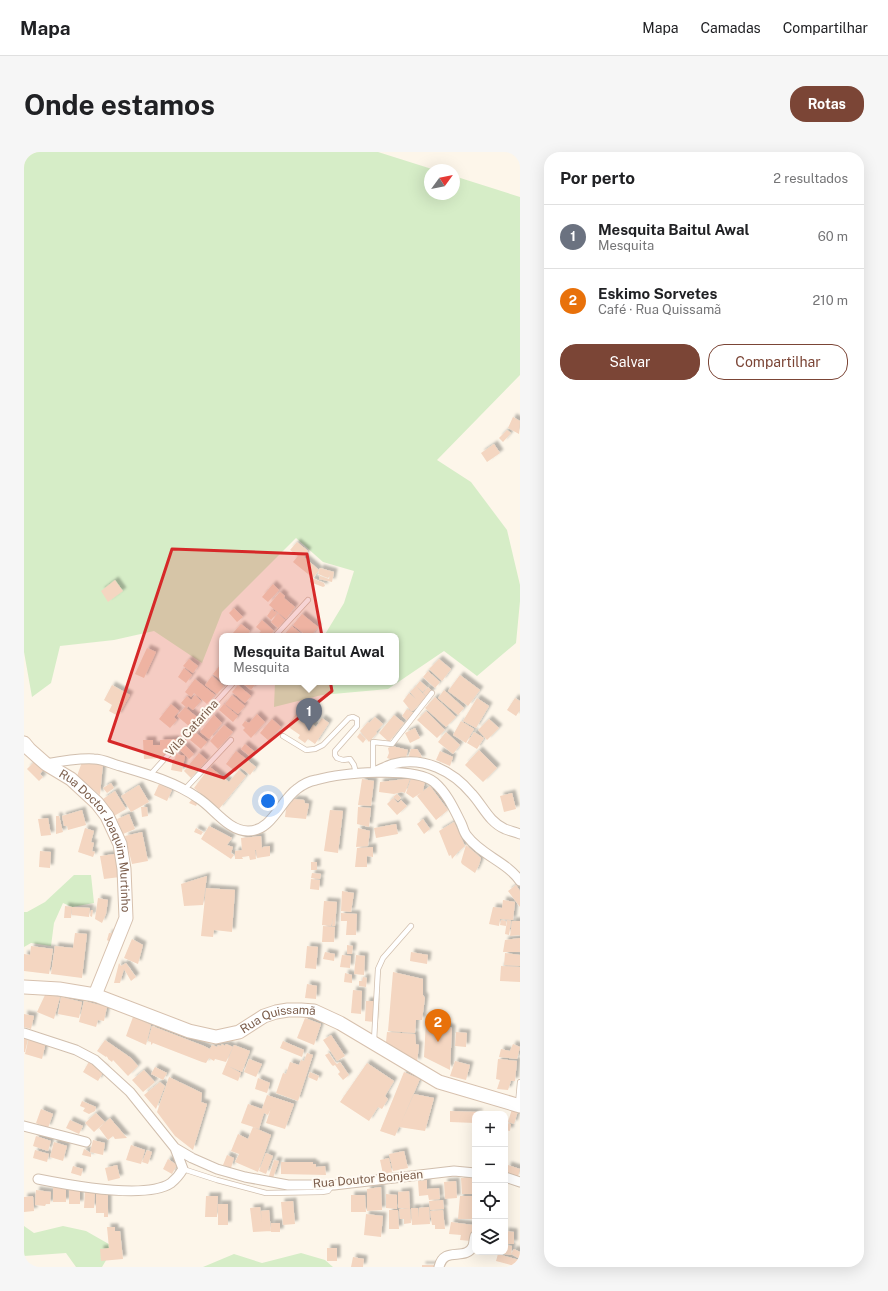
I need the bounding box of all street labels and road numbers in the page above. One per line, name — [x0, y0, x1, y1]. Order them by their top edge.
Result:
street label: Vila Catarina — [163, 697, 221, 759]
street label: Rua Doctor Joaquim Murtinho — [57, 766, 133, 913]
street label: Rua Quissamã — [238, 1003, 316, 1036]
street label: Rua Doutor Bonjean — [312, 1167, 424, 1191]

